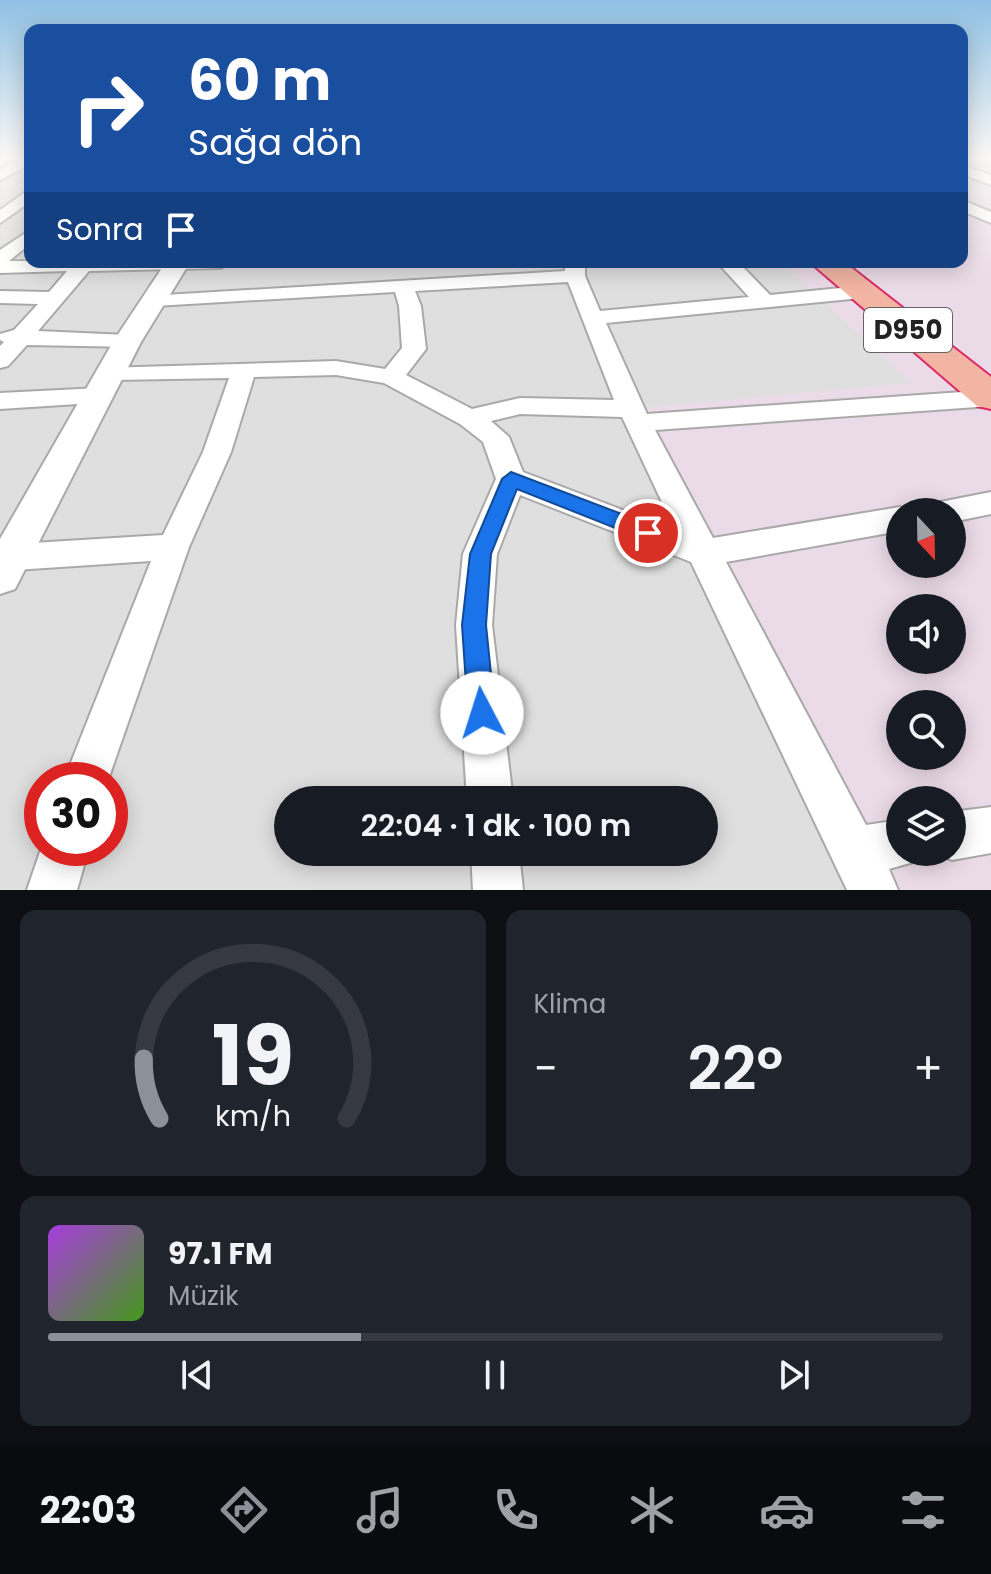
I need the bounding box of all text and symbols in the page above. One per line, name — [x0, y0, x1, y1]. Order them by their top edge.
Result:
text: 60 m — [188, 41, 331, 120]
icon: right — [56, 56, 160, 160]
text: Sağa dön — [188, 117, 362, 168]
text: Sonra — [56, 208, 143, 251]
icon: arrive — [159, 208, 203, 252]
road number: D950 — [864, 308, 952, 352]
north arrow — [886, 498, 966, 578]
map controls — [886, 498, 966, 866]
pin — [614, 499, 682, 567]
icon: arrive — [626, 511, 670, 555]
button: sound — [886, 594, 966, 674]
position arrow — [440, 671, 524, 755]
button: search — [886, 690, 966, 770]
speed limit sign: 30 — [24, 762, 128, 866]
button: layers — [886, 786, 966, 866]
text: 22:04 · 1 dk · 100 m — [361, 804, 631, 847]
text: Klima — [534, 986, 606, 1022]
text: 19 — [212, 998, 294, 1114]
text: 22° — [688, 1027, 783, 1111]
text: − — [534, 1038, 558, 1099]
text: + — [913, 1038, 943, 1099]
text: km/h — [215, 1096, 291, 1136]
text: 97.1 FM — [168, 1232, 273, 1275]
text: Müzik — [168, 1278, 239, 1314]
icon: previous — [175, 1353, 219, 1397]
icon: pause — [473, 1353, 517, 1397]
icon: next — [772, 1353, 816, 1397]
icon: directions — [216, 1482, 272, 1538]
icon: music — [352, 1482, 408, 1538]
icon: phone — [488, 1482, 544, 1538]
icon: climate — [624, 1482, 680, 1538]
icon: car — [759, 1482, 815, 1538]
icon: filters — [895, 1482, 951, 1538]
text: 22:03 — [40, 1485, 136, 1536]

